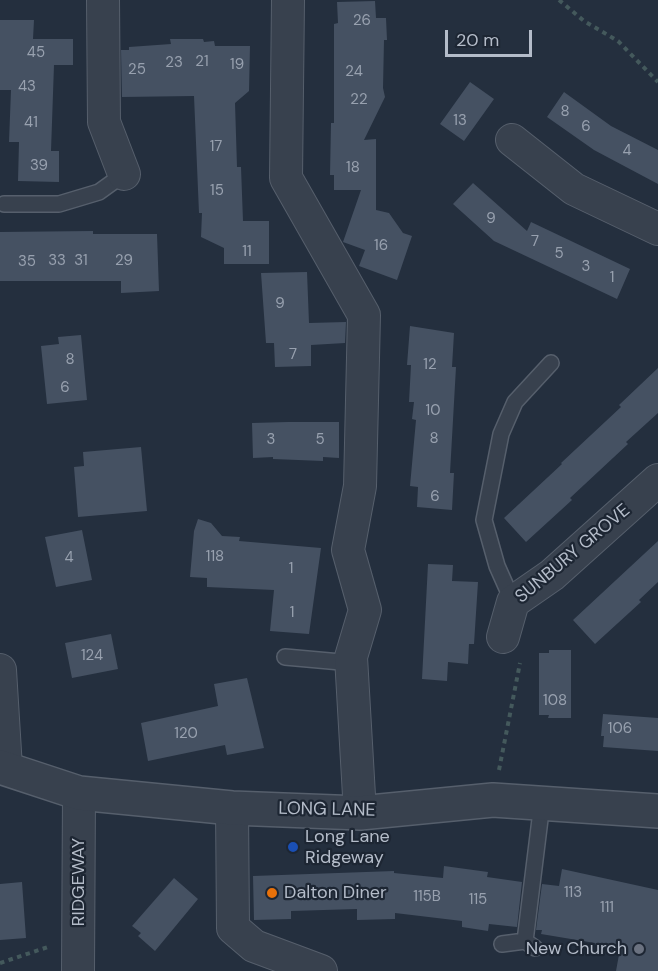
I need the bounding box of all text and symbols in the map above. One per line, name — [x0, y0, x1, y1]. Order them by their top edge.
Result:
house number: 26 — [353, 12, 371, 30]
scale bar — [448, 18, 535, 56]
text: 20 m — [456, 28, 499, 52]
house number: 45 — [27, 44, 45, 62]
house number: 21 — [195, 53, 209, 71]
house number: 23 — [165, 54, 183, 72]
house number: 19 — [230, 56, 244, 74]
house number: 25 — [128, 61, 146, 79]
house number: 24 — [345, 63, 363, 81]
house number: 43 — [18, 78, 36, 96]
house number: 22 — [350, 91, 368, 109]
house number: 8 — [560, 103, 570, 121]
house number: 13 — [453, 112, 467, 130]
house number: 41 — [24, 114, 38, 132]
house number: 6 — [581, 118, 591, 136]
house number: 17 — [210, 138, 222, 156]
house number: 4 — [622, 142, 632, 160]
house number: 39 — [30, 157, 48, 175]
house number: 18 — [346, 159, 360, 177]
house number: 15 — [210, 182, 224, 200]
house number: 9 — [486, 210, 496, 228]
house number: 7 — [531, 233, 539, 251]
house number: 16 — [374, 237, 388, 255]
house number: 11 — [242, 243, 252, 261]
house number: 5 — [554, 245, 564, 263]
house number: 33 — [48, 252, 66, 270]
house number: 31 — [74, 252, 88, 270]
house number: 29 — [115, 252, 133, 270]
house number: 35 — [18, 253, 36, 271]
house number: 3 — [582, 258, 590, 276]
house number: 1 — [610, 269, 614, 287]
house number: 9 — [275, 295, 285, 313]
house number: 7 — [289, 346, 297, 364]
house number: 8 — [65, 351, 75, 369]
house number: 12 — [423, 356, 437, 374]
house number: 6 — [60, 379, 70, 397]
house number: 10 — [426, 402, 440, 420]
house number: 8 — [429, 430, 439, 448]
house number: 3 — [267, 431, 275, 449]
house number: 5 — [315, 431, 325, 449]
house number: 6 — [430, 488, 440, 506]
street label: SUNBURY GROVE — [511, 500, 635, 608]
house number: 118 — [206, 548, 224, 566]
house number: 4 — [64, 549, 74, 567]
house number: 1 — [289, 560, 293, 578]
house number: 1 — [290, 604, 294, 622]
house number: 124 — [81, 647, 103, 665]
house number: 108 — [543, 692, 567, 710]
house number: 106 — [608, 720, 632, 738]
house number: 120 — [174, 725, 198, 743]
street label: LONG LANE — [278, 798, 376, 822]
place label: Long Lane Ridgeway — [305, 826, 390, 868]
street label: RIDGEWAY — [68, 838, 90, 926]
marker: Long Lane Ridgeway — [286, 840, 300, 854]
place label: Dalton Diner — [284, 882, 387, 904]
house number: 113 — [564, 884, 582, 902]
marker: Dalton Diner — [265, 886, 279, 900]
house number: 115B — [413, 888, 441, 906]
house number: 115 — [469, 891, 487, 909]
house number: 111 — [600, 899, 614, 917]
place label: New Church — [526, 938, 627, 960]
marker: New Church — [632, 942, 646, 956]

